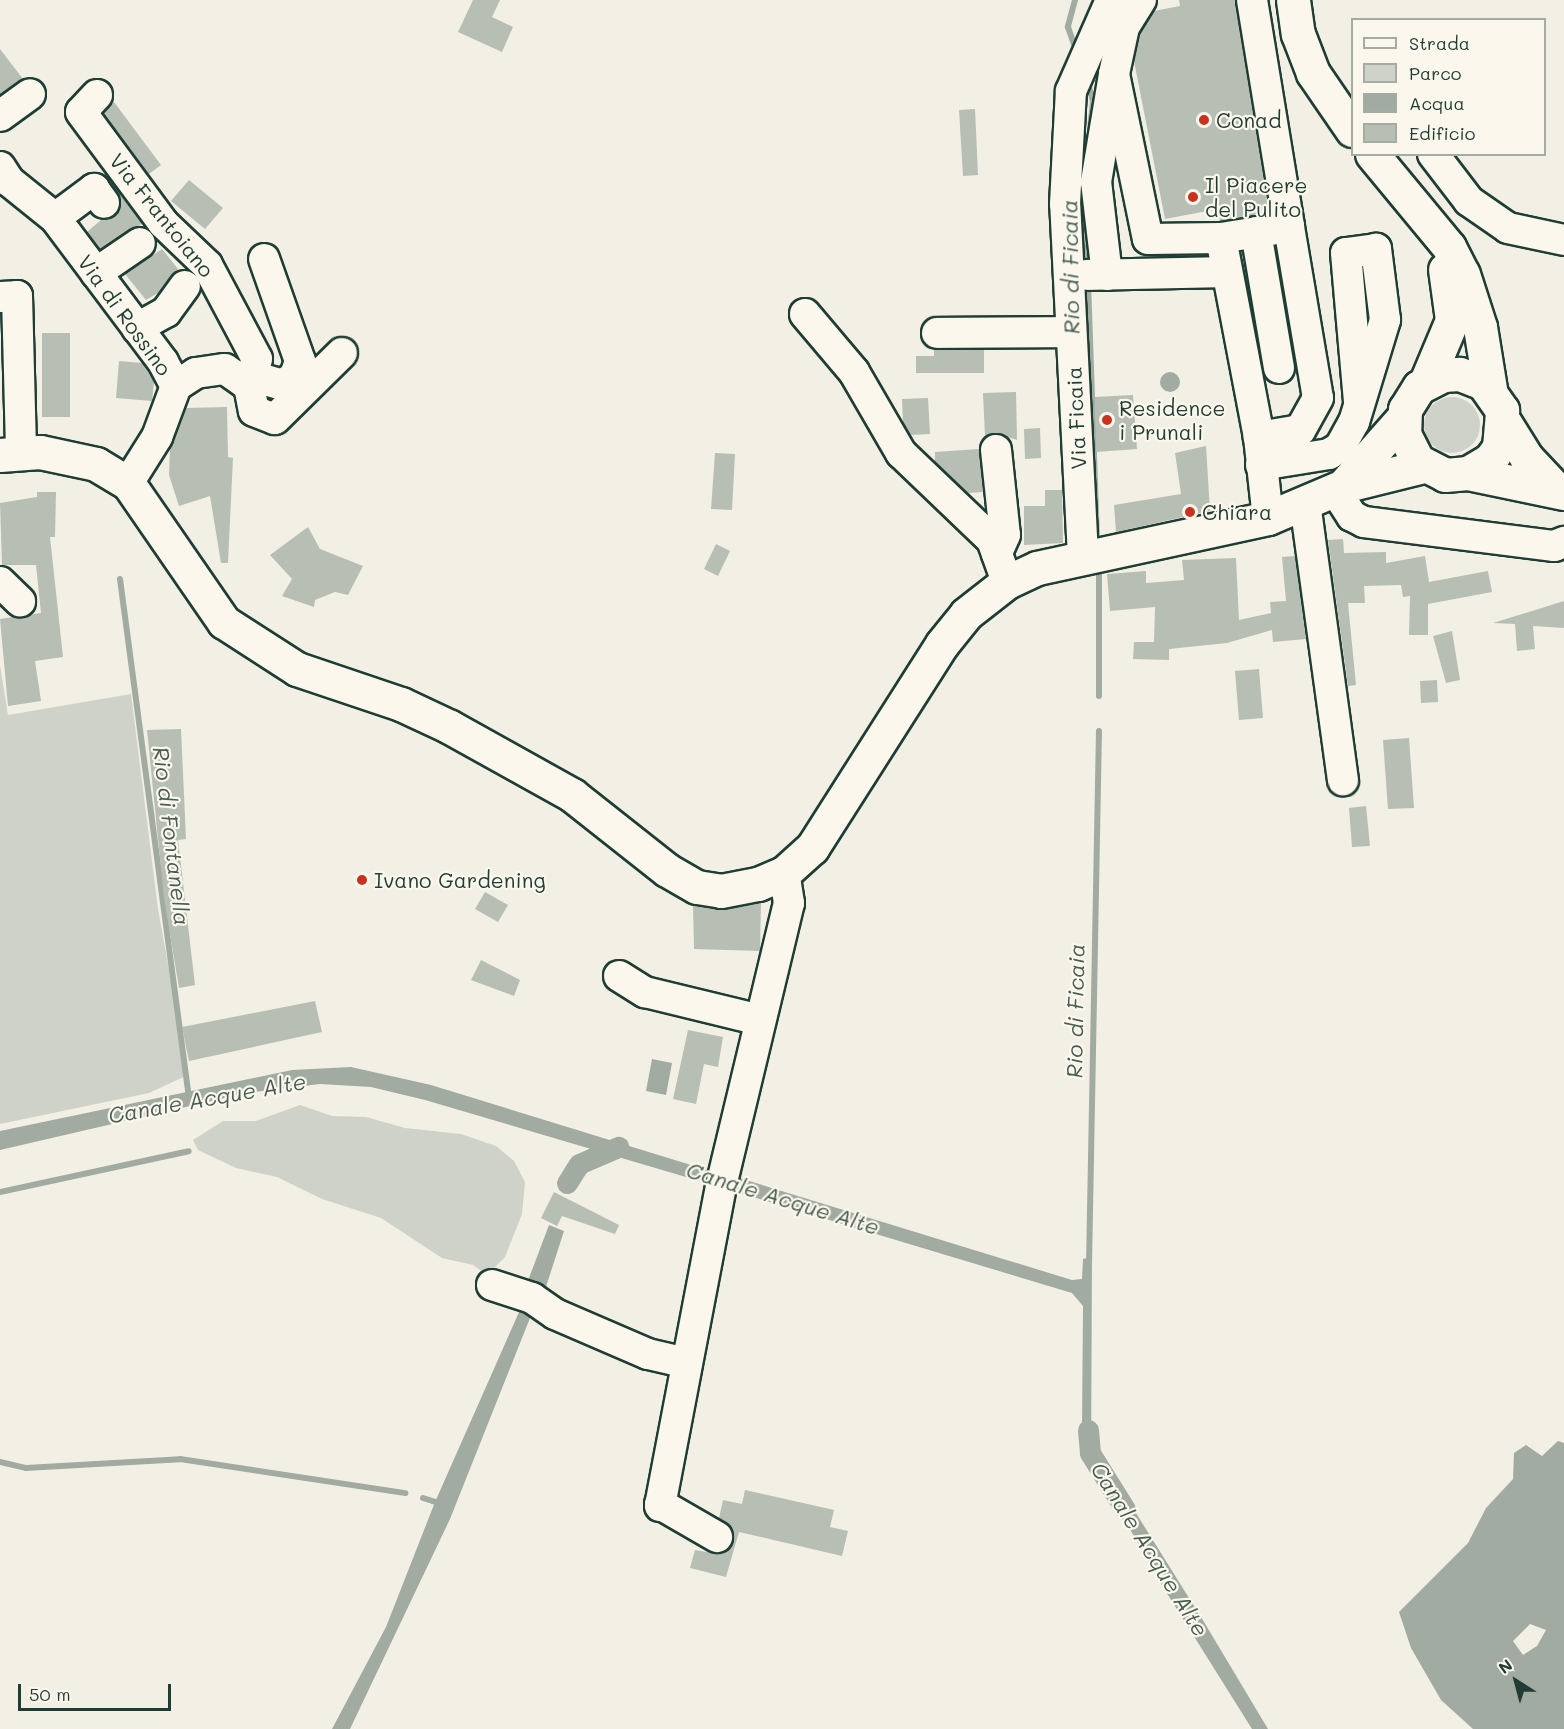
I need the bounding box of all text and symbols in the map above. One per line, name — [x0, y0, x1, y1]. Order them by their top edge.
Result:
legend — [1351, 18, 1546, 156]
text: Strada — [1409, 31, 1470, 55]
text: Parco — [1409, 61, 1462, 85]
text: Acqua — [1409, 91, 1465, 115]
place label: Conad — [1216, 107, 1281, 133]
marker: Conad — [1197, 113, 1211, 127]
text: Edificio — [1409, 121, 1476, 145]
street label: Via Frantoiano — [104, 148, 220, 282]
place label: Il Piacere del Pulito — [1205, 172, 1307, 222]
marker: Il Piacere del Pulito — [1186, 190, 1200, 204]
water label: Rio di Ficaia — [1056, 199, 1084, 335]
street label: Via di Rossino — [73, 250, 177, 380]
street label: Via Ficaia — [1061, 366, 1091, 470]
place label: Residence i Prunali — [1119, 395, 1225, 445]
marker: Residence i Prunali — [1100, 413, 1114, 427]
place label: Chiara — [1202, 499, 1272, 525]
marker: Chiara — [1183, 505, 1197, 519]
water label: Rio di Fontanella — [148, 745, 196, 927]
place label: Ivano Gardening — [374, 867, 546, 893]
marker: Ivano Gardening — [355, 873, 369, 887]
water label: Rio di Ficaia — [1061, 943, 1089, 1079]
water label: Canale Acque Alte — [106, 1068, 308, 1128]
water label: Canale Acque Alte — [683, 1156, 883, 1240]
water label: Canale Acque Alte — [1086, 1457, 1214, 1641]
north arrow — [1486, 1651, 1546, 1711]
text: N — [1494, 1654, 1516, 1678]
scale bar — [21, 1672, 174, 1710]
text: 50 m — [29, 1682, 71, 1706]

